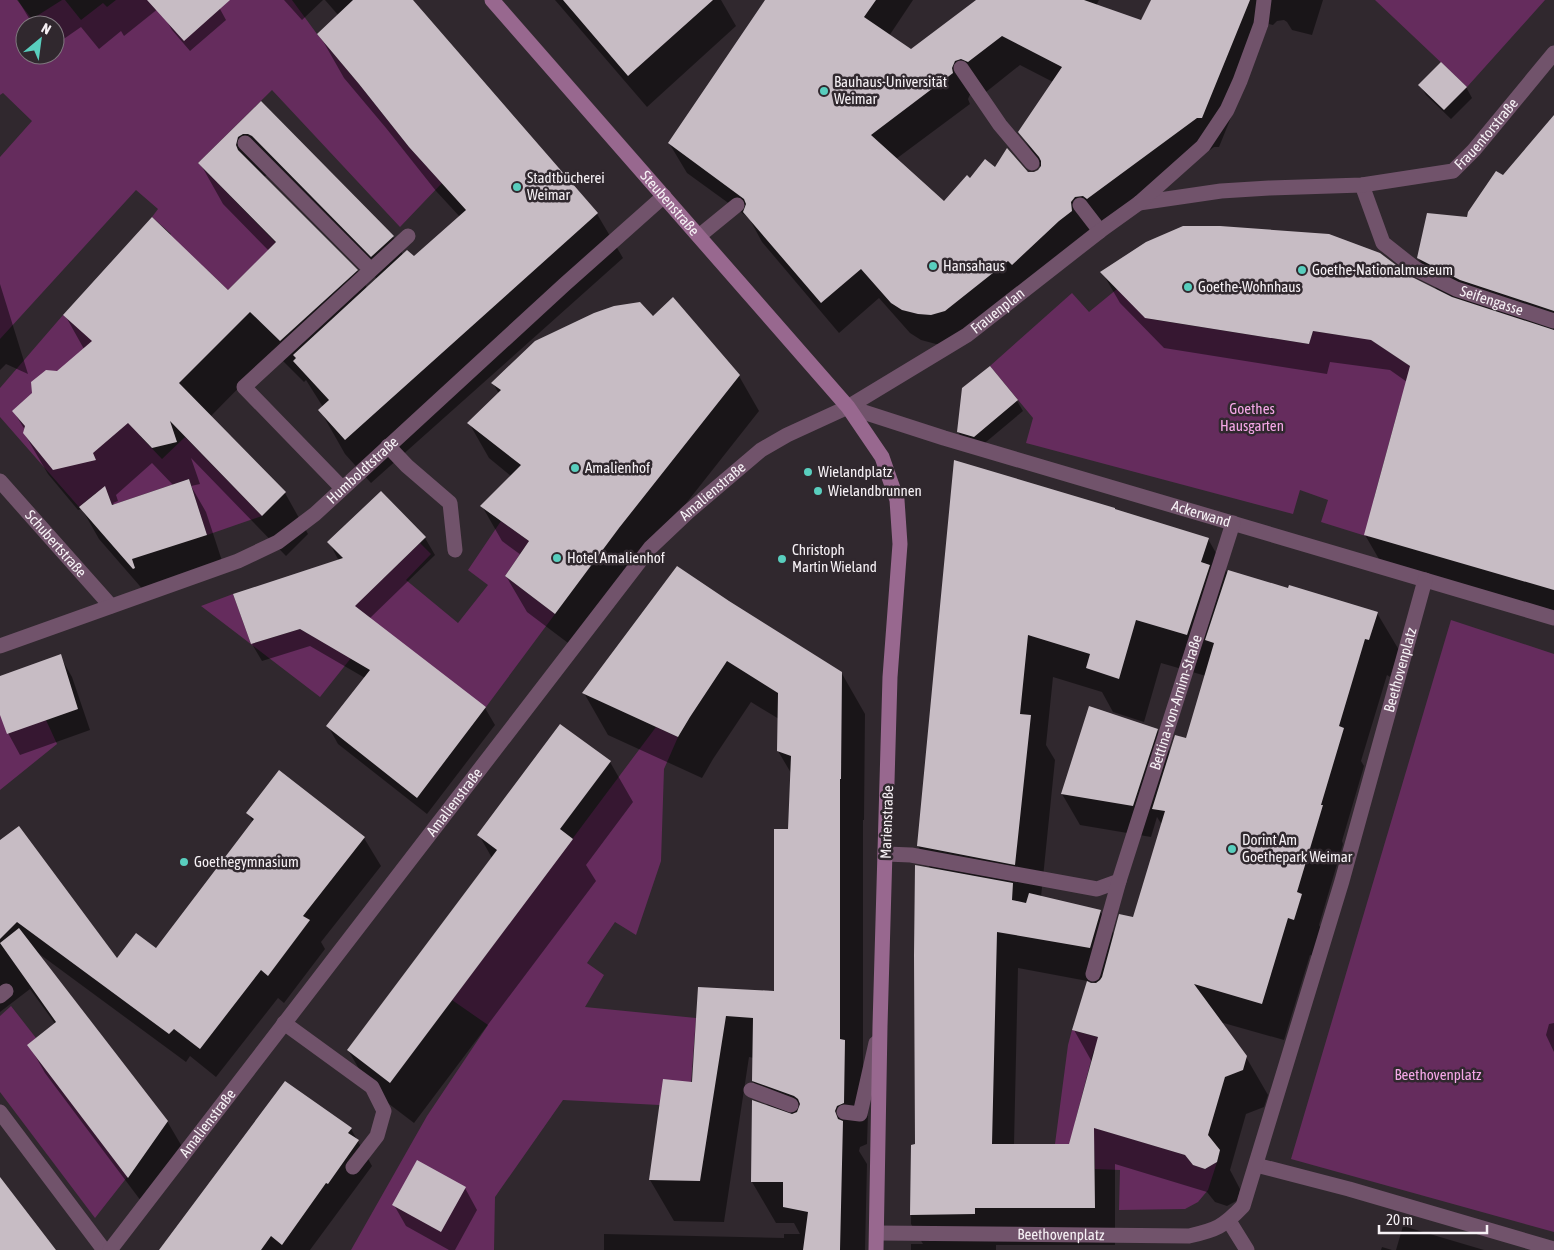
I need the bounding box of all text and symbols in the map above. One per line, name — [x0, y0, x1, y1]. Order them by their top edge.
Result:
north arrow — [15, 15, 65, 65]
text: N — [39, 20, 54, 38]
place label: Bauhaus-Universität Weimar — [834, 73, 947, 107]
marker: Bauhaus-Universität Weimar — [818, 85, 830, 97]
street label: Frauentorstraße — [1451, 94, 1521, 173]
street label: Steubenstraße — [637, 167, 703, 239]
place label: Stadtbücherei Weimar — [527, 169, 605, 203]
marker: Stadtbücherei Weimar — [511, 181, 523, 193]
place label: Hansahaus — [943, 257, 1005, 274]
marker: Hansahaus — [927, 260, 939, 272]
place label: Goethe-Nationalmuseum — [1312, 261, 1453, 278]
marker: Goethe-Nationalmuseum — [1296, 264, 1308, 276]
place label: Goethe-Wohnhaus — [1198, 278, 1301, 295]
marker: Goethe-Wohnhaus — [1182, 281, 1194, 293]
street label: Seifengasse — [1458, 282, 1526, 318]
street label: Frauenplan — [967, 284, 1028, 337]
park label: Goethes Hausgarten — [1220, 400, 1284, 434]
street label: Humboldtstraße — [323, 433, 402, 507]
street label: Amalienstraße — [676, 458, 749, 524]
place label: Amalienhof — [585, 459, 650, 476]
marker: Amalienhof — [569, 462, 581, 474]
place label: Wielandplatz — [818, 463, 893, 480]
marker: Wielandplatz — [802, 466, 814, 478]
place label: Wielandbrunnen — [828, 482, 922, 499]
marker: Wielandbrunnen — [812, 485, 824, 497]
street label: Ackerwand — [1170, 497, 1233, 530]
street label: Schubertstraße — [22, 507, 90, 581]
place label: Christoph Martin Wieland — [792, 541, 877, 575]
place label: Hotel Amalienhof — [567, 549, 665, 566]
marker: Hotel Amalienhof — [551, 552, 563, 564]
marker: Christoph Martin Wieland — [776, 553, 788, 565]
street label: Beethovenplatz — [1380, 625, 1420, 714]
street label: Bettina-von-Arnim-Straße — [1146, 632, 1205, 772]
street label: Amalienstraße — [423, 764, 486, 839]
street label: Marienstraße — [877, 785, 896, 859]
place label: Dorint Am Goethepark Weimar — [1242, 831, 1353, 865]
marker: Dorint Am Goethepark Weimar — [1226, 843, 1238, 855]
place label: Goethegymnasium — [194, 853, 299, 870]
marker: Goethegymnasium — [178, 856, 190, 868]
park label: Beethovenplatz — [1394, 1066, 1482, 1083]
street label: Amalienstraße — [176, 1085, 239, 1160]
scale bar — [1379, 1202, 1486, 1234]
text: 20 m — [1386, 1211, 1413, 1228]
street label: Beethovenplatz — [1017, 1225, 1105, 1243]

